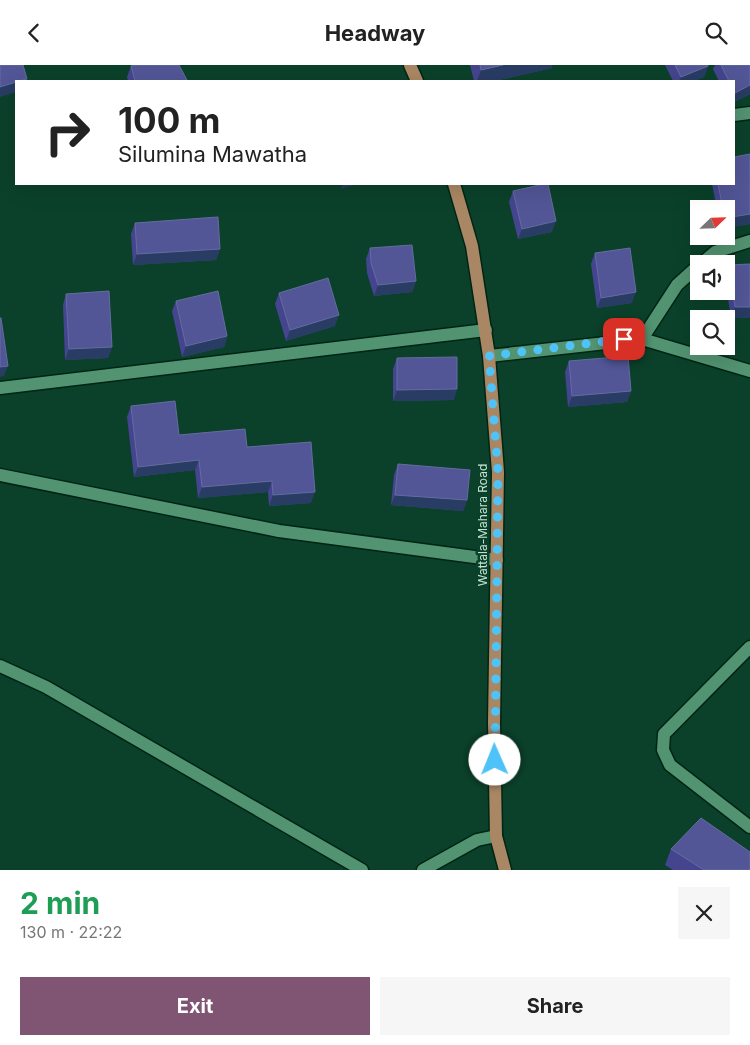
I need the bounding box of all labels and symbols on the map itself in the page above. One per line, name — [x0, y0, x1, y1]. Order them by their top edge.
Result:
north arrow — [690, 200, 735, 245]
pin — [603, 318, 645, 360]
street label: Wattala-Mahara Road — [475, 464, 490, 586]
position arrow — [468, 733, 520, 785]

